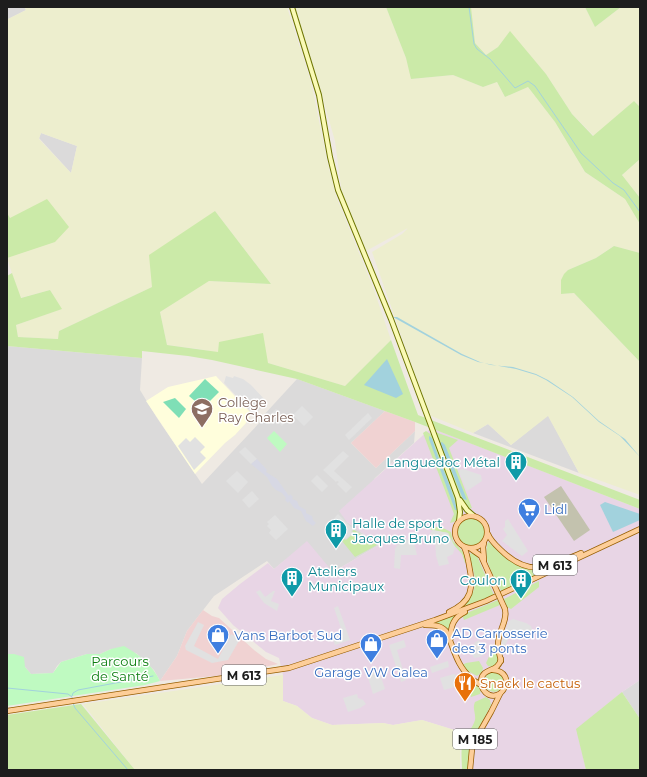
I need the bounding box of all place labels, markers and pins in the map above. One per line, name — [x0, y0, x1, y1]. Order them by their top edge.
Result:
place label: Collège Ray Charles — [218, 394, 294, 425]
school or university icon: Collège Ray Charles — [189, 396, 215, 429]
building icon: Languedoc Métal — [503, 449, 529, 482]
place label: Languedoc Métal — [386, 454, 500, 470]
supermarket icon: Lidl — [516, 496, 542, 529]
place label: Lidl — [544, 501, 567, 517]
place label: Halle de sport Jacques Bruno — [351, 515, 449, 546]
building icon: Halle de sport Jacques Bruno — [323, 517, 349, 550]
place label: Ateliers Municipaux — [308, 563, 384, 594]
building icon: Ateliers Municipaux — [279, 565, 305, 598]
building icon: Coulon — [508, 567, 534, 600]
place label: Coulon — [460, 572, 506, 588]
shop icon: Vans Barbot Sud — [205, 622, 231, 655]
place label: AD Carrosserie des 3 ponts — [452, 625, 548, 656]
place label: Vans Barbot Sud — [234, 627, 342, 643]
shop icon: AD Carrosserie des 3 ponts — [424, 627, 450, 660]
shop icon: Garage VW Galea — [358, 631, 384, 664]
place label: Garage VW Galea — [314, 664, 428, 680]
restaurant icon: Snack le cactus — [452, 670, 478, 703]
place label: Snack le cactus — [480, 675, 580, 691]

